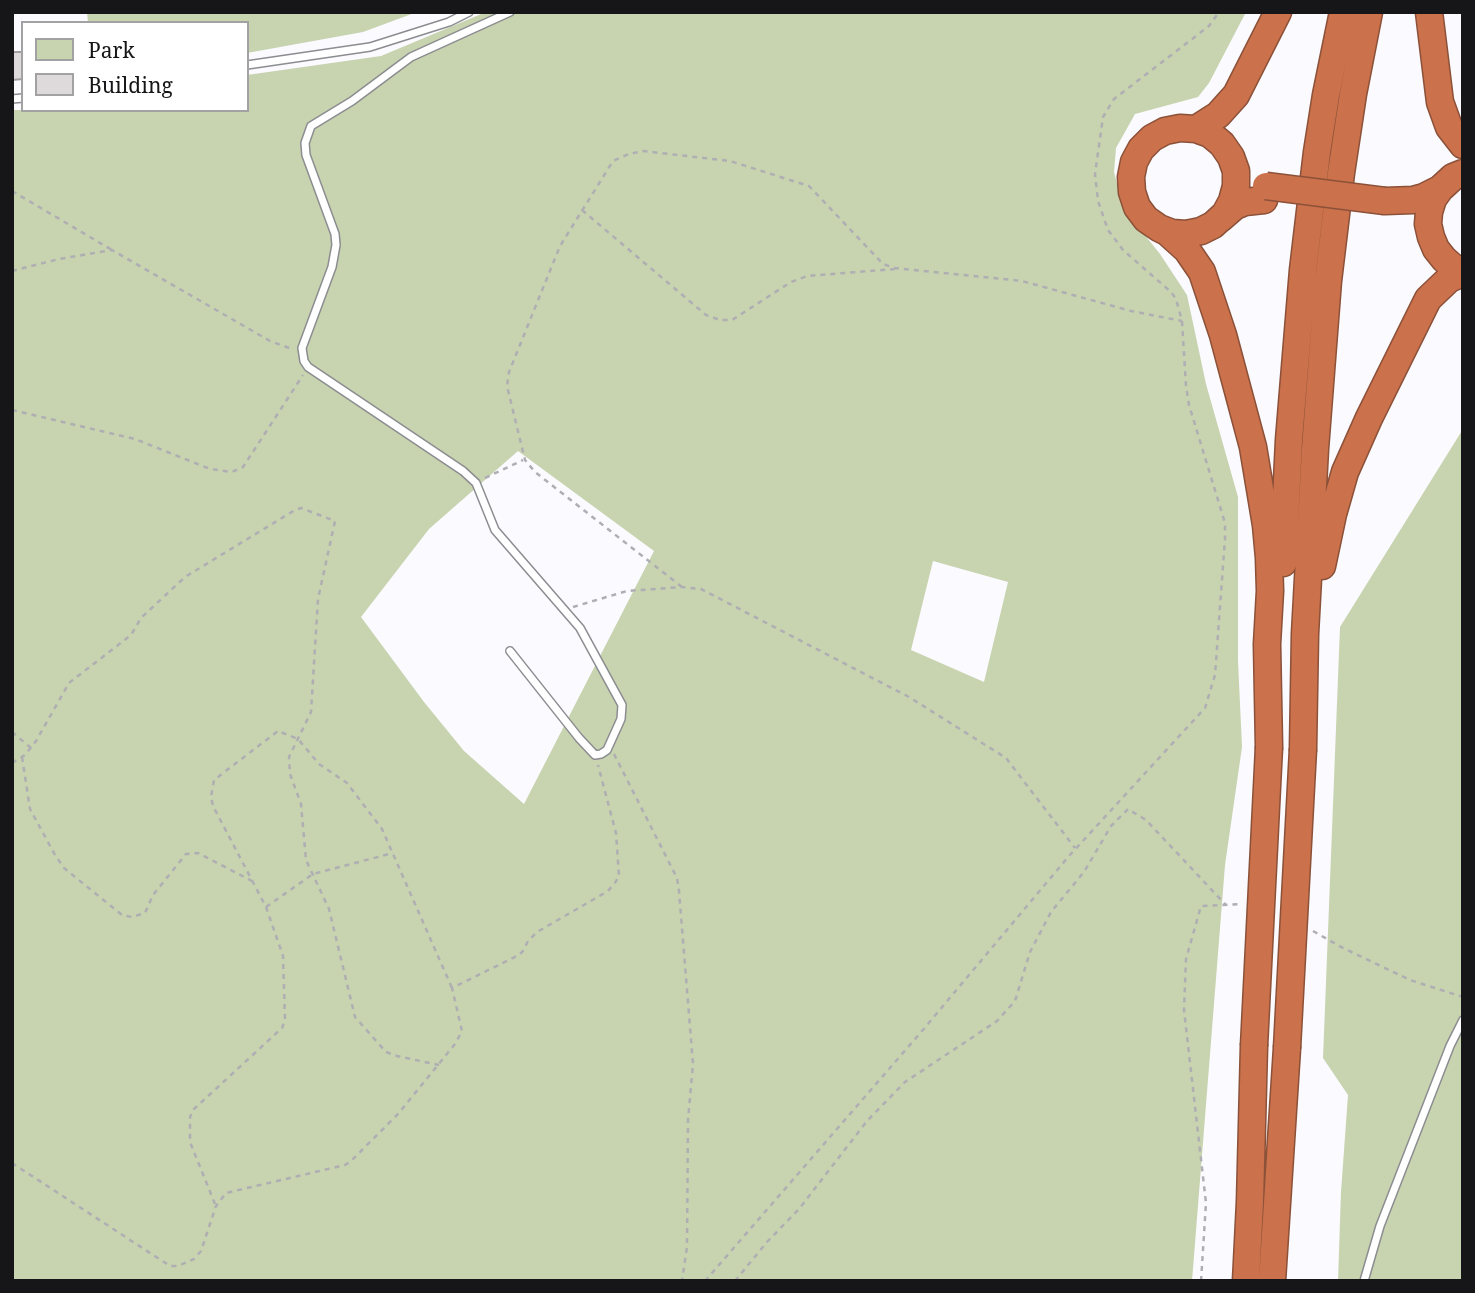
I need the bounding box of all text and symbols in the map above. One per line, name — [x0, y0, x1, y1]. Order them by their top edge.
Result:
legend — [21, 21, 248, 112]
text: Park — [88, 36, 135, 64]
text: Building — [88, 71, 173, 99]

